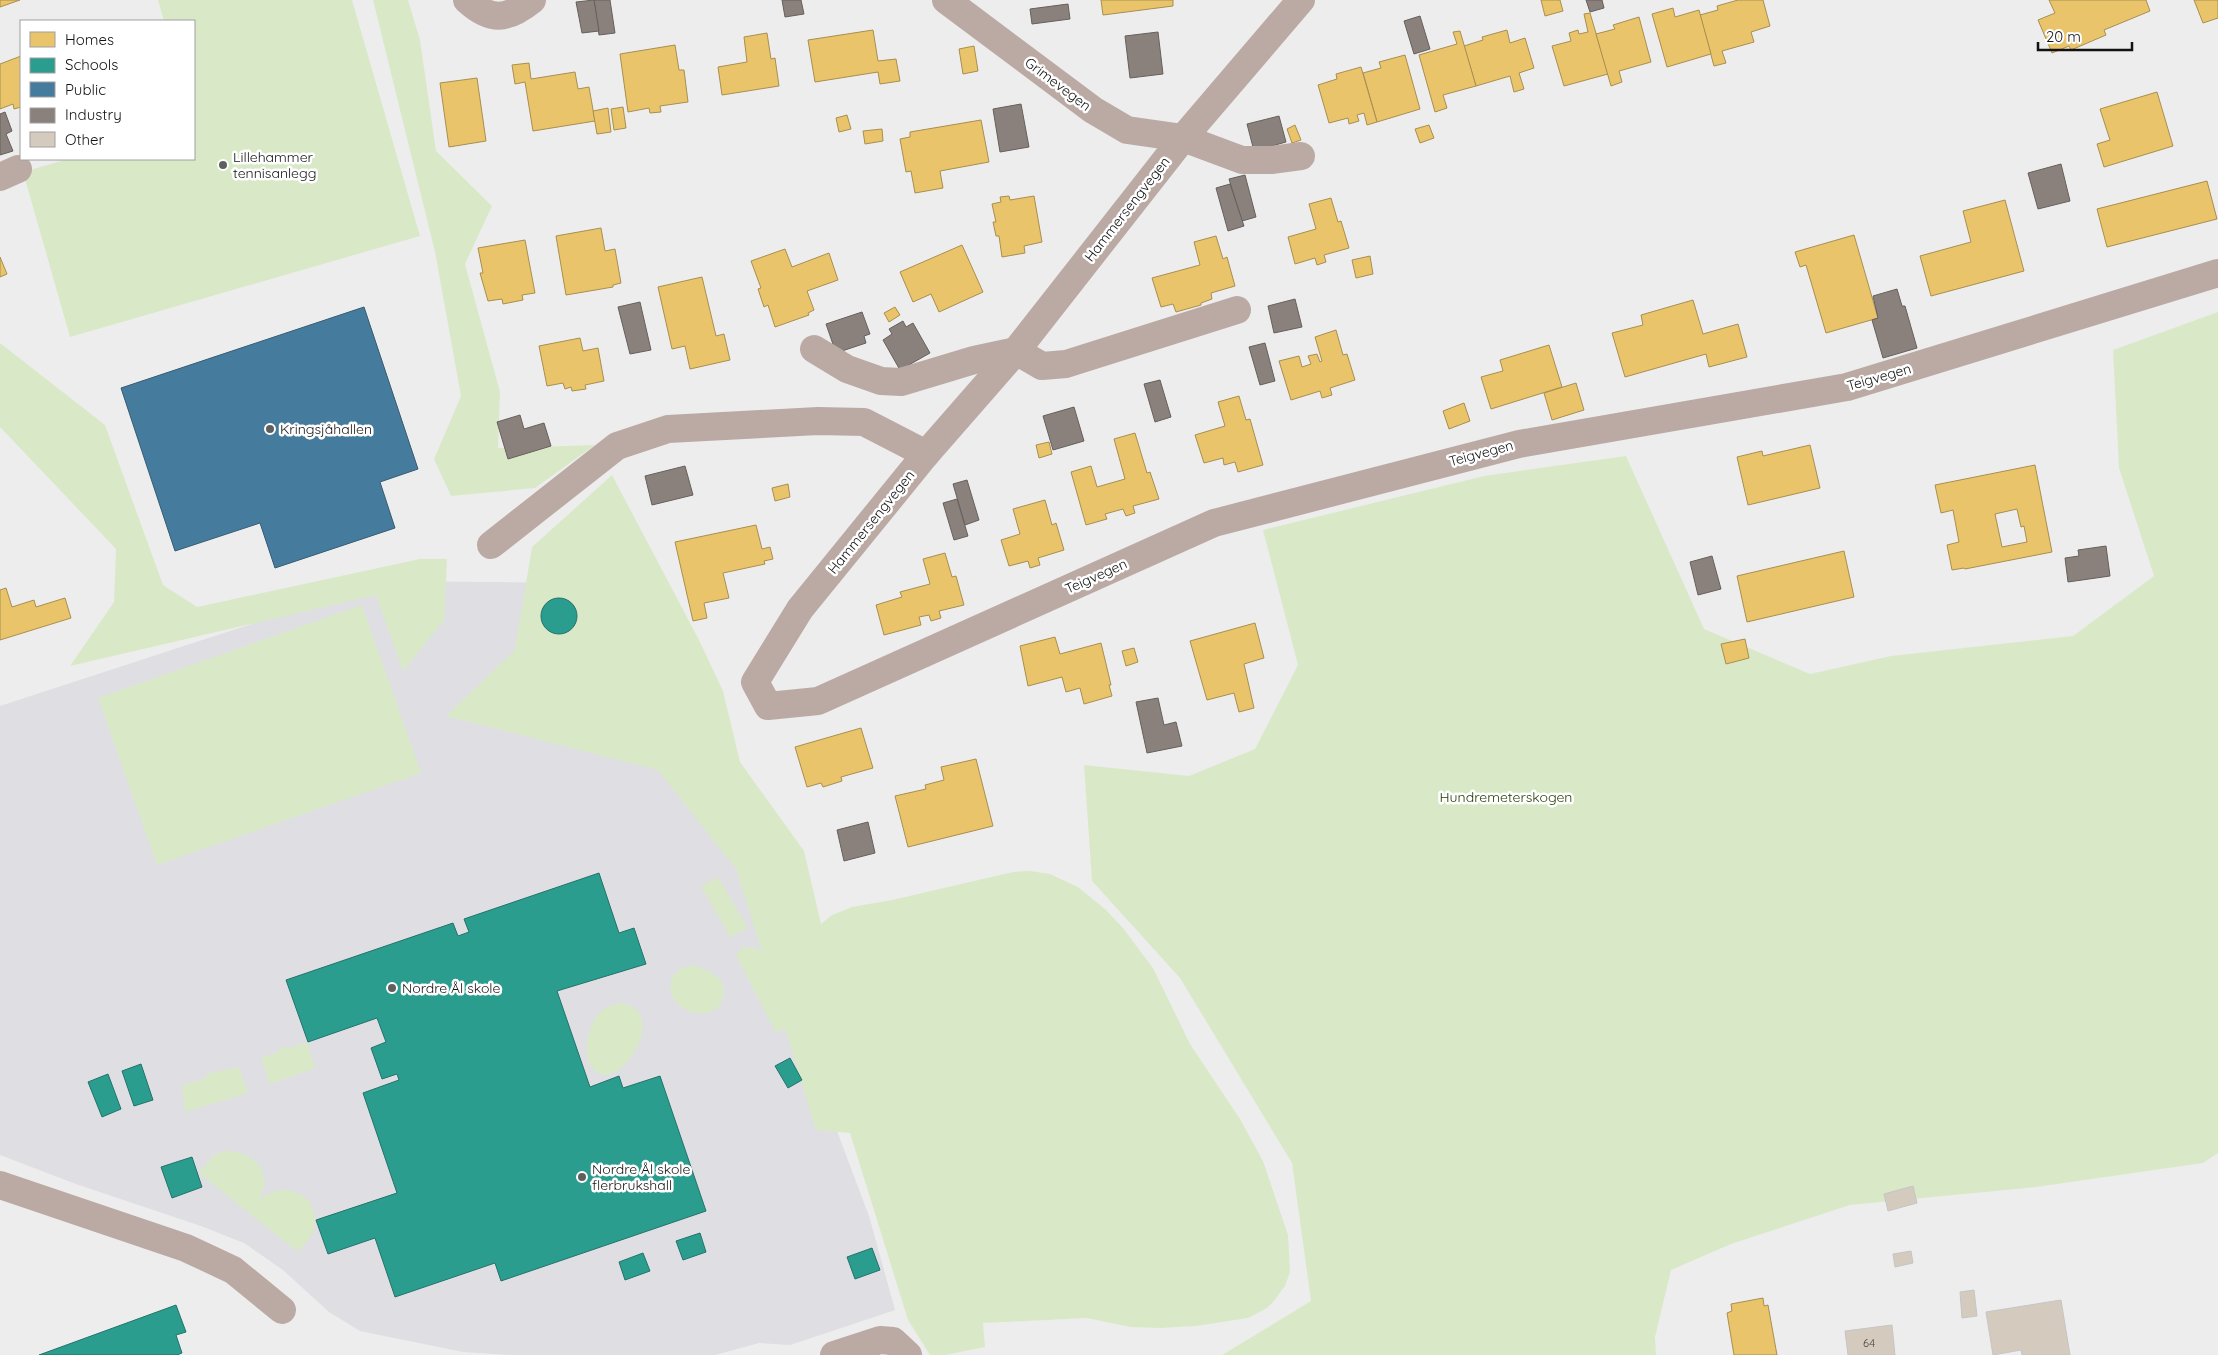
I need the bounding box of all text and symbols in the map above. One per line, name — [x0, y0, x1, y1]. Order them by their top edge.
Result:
legend — [20, 20, 195, 160]
scale bar — [2038, 20, 2132, 52]
text: 20 m — [2046, 27, 2081, 46]
text: Homes — [65, 30, 114, 49]
street label: Grimevegen — [1021, 53, 1095, 115]
text: Schools — [65, 55, 118, 74]
text: Public — [65, 80, 106, 99]
text: Industry — [65, 105, 122, 124]
text: Other — [65, 130, 105, 149]
place label: Lillehammer tennisanlegg — [233, 148, 316, 182]
street label: Hammersengvegen — [1080, 153, 1174, 265]
marker: Lillehammer tennisanlegg — [217, 159, 229, 171]
street label: Teigvegen — [1845, 359, 1913, 395]
place label: Kringsjåhallen — [280, 420, 372, 438]
marker: Kringsjåhallen — [264, 423, 276, 435]
street label: Teigvegen — [1447, 436, 1515, 470]
street label: Hammersengvegen — [824, 466, 918, 578]
street label: Teigvegen — [1062, 554, 1130, 598]
park label: Hundremeterskogen — [1440, 788, 1572, 806]
place label: Nordre Ål skole — [402, 979, 500, 997]
marker: Nordre Ål skole — [386, 982, 398, 994]
place label: Nordre Ål skole flerbrukshall — [592, 1160, 690, 1194]
marker: Nordre Ål skole flerbrukshall — [576, 1171, 588, 1183]
house number: 64 — [1863, 1336, 1875, 1350]

